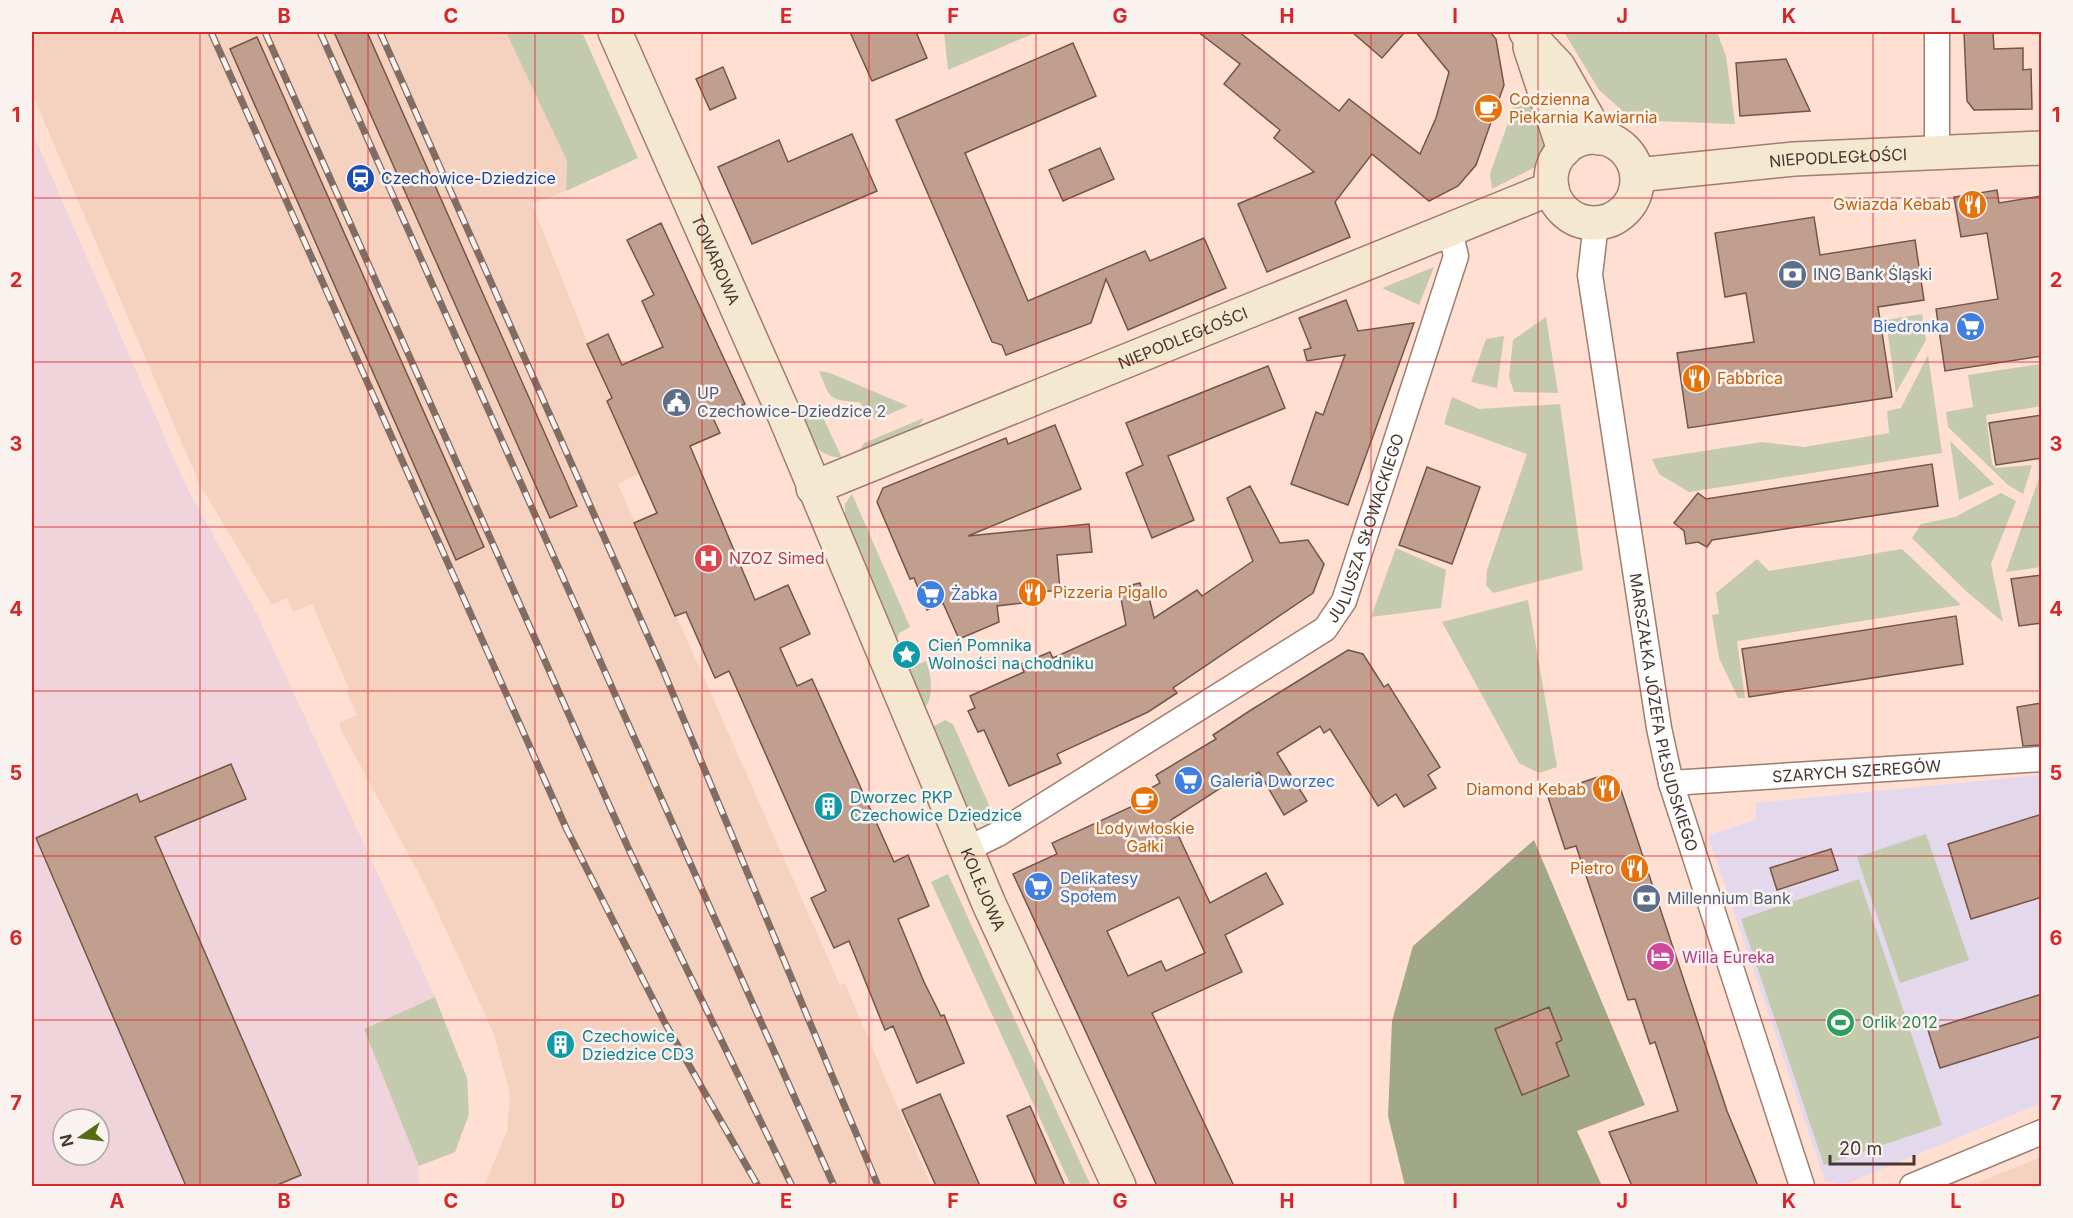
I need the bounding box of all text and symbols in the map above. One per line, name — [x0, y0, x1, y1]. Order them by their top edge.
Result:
text: A — [110, 4, 125, 28]
text: B — [277, 4, 291, 28]
text: C — [444, 4, 458, 28]
text: D — [611, 4, 625, 28]
text: E — [780, 4, 792, 28]
text: F — [947, 4, 959, 28]
text: G — [1112, 4, 1128, 28]
text: H — [1280, 4, 1294, 28]
text: I — [1452, 4, 1458, 28]
text: J — [1616, 4, 1628, 28]
text: K — [1782, 4, 1796, 28]
text: L — [1950, 4, 1962, 28]
place label: Codzienna Piekarnia Kawiarnia — [1509, 89, 1658, 127]
cafe icon: Codzienna Piekarnia Kawiarnia — [1472, 92, 1504, 124]
text: 1 — [12, 103, 20, 127]
text: 1 — [2052, 103, 2060, 127]
street label: NIEPODLEGŁOŚCI — [1768, 144, 1908, 171]
station icon: Czechowice-Dziedzice — [344, 162, 376, 194]
place label: Czechowice-Dziedzice — [381, 168, 556, 188]
restaurant icon: Gwiazda Kebab — [1956, 188, 1988, 220]
place label: Gwiazda Kebab — [1833, 194, 1951, 214]
street label: TOWAROWA — [687, 212, 744, 308]
bank icon: ING Bank Śląski — [1776, 258, 1808, 290]
place label: ING Bank Śląski — [1813, 264, 1932, 284]
text: 2 — [10, 268, 22, 292]
text: 2 — [2050, 268, 2062, 292]
street label: NIEPODLEGŁOŚCI — [1115, 303, 1250, 373]
supermarket icon: Biedronka — [1954, 310, 1986, 342]
place label: Biedronka — [1873, 316, 1949, 336]
restaurant icon: Fabbrica — [1680, 362, 1712, 394]
place label: Fabbrica — [1717, 368, 1783, 388]
place label: UP Czechowice-Dziedzice 2 — [697, 383, 886, 421]
public building icon: UP Czechowice-Dziedzice 2 — [660, 386, 692, 418]
street label: JULIUSZA SŁOWACKIEGO — [1322, 431, 1408, 627]
text: 3 — [10, 432, 22, 456]
text: 3 — [2050, 432, 2062, 456]
hospital icon: NZOZ Simed — [692, 542, 724, 574]
place label: NZOZ Simed — [729, 548, 825, 568]
street label: MARSZAŁKA JÓZEFA PIŁSUDSKIEGO — [1626, 571, 1703, 854]
restaurant icon: Pizzeria Pigallo — [1016, 576, 1048, 608]
supermarket icon: Żabka — [914, 578, 946, 610]
place label: Pizzeria Pigallo — [1053, 582, 1168, 602]
place label: Żabka — [951, 584, 998, 604]
text: 4 — [9, 597, 23, 621]
text: 4 — [2049, 597, 2063, 621]
place label: Cień Pomnika Wolności na chodniku — [928, 635, 1094, 673]
place icon: Cień Pomnika Wolności na chodniku — [891, 638, 923, 670]
street label: SZARYCH SZEREGÓW — [1771, 756, 1942, 786]
text: 5 — [10, 761, 22, 785]
text: 5 — [2050, 761, 2062, 785]
supermarket icon: Galeria Dworzec — [1173, 765, 1205, 797]
place label: Galeria Dworzec — [1210, 771, 1335, 791]
restaurant icon: Diamond Kebab — [1591, 773, 1623, 805]
place label: Diamond Kebab — [1466, 779, 1586, 799]
cafe icon: Lody włoskie Gałki — [1129, 784, 1161, 816]
place label: Dworzec PKP Czechowice Dziedzice — [850, 787, 1022, 825]
building icon: Dworzec PKP Czechowice Dziedzice — [813, 790, 845, 822]
place label: Lody włoskie Gałki — [1096, 818, 1195, 856]
street label: KOLEJOWA — [957, 845, 1010, 934]
restaurant icon: Pietro — [1619, 852, 1651, 884]
place label: Pietro — [1570, 858, 1614, 878]
place label: Delikatesy Społem — [1060, 868, 1138, 906]
supermarket icon: Delikatesy Społem — [1023, 871, 1055, 903]
bank icon: Millennium Bank — [1630, 882, 1662, 914]
place label: Millennium Bank — [1667, 888, 1791, 908]
text: 6 — [10, 926, 23, 950]
text: 6 — [2050, 926, 2063, 950]
hotel icon: Willa Eureka — [1645, 941, 1677, 973]
place label: Willa Eureka — [1682, 947, 1775, 967]
sports icon: Orlik 2012 — [1825, 1006, 1857, 1038]
place label: Orlik 2012 — [1862, 1012, 1938, 1032]
place label: Czechowice Dziedzice CD3 — [582, 1026, 694, 1064]
building icon: Czechowice Dziedzice CD3 — [545, 1029, 577, 1061]
text: 7 — [10, 1091, 22, 1115]
text: 7 — [2050, 1091, 2062, 1115]
north arrow — [51, 1107, 111, 1167]
scale bar — [1830, 1128, 1914, 1166]
text: N — [55, 1132, 78, 1149]
text: 20 m — [1839, 1138, 1882, 1159]
text: A — [110, 1189, 125, 1213]
text: B — [277, 1189, 291, 1213]
text: C — [444, 1189, 458, 1213]
text: D — [611, 1189, 625, 1213]
text: E — [780, 1189, 792, 1213]
text: F — [947, 1189, 959, 1213]
text: G — [1112, 1189, 1128, 1213]
text: H — [1280, 1189, 1294, 1213]
text: I — [1452, 1189, 1458, 1213]
text: J — [1616, 1189, 1628, 1213]
text: K — [1782, 1189, 1796, 1213]
text: L — [1950, 1189, 1962, 1213]

